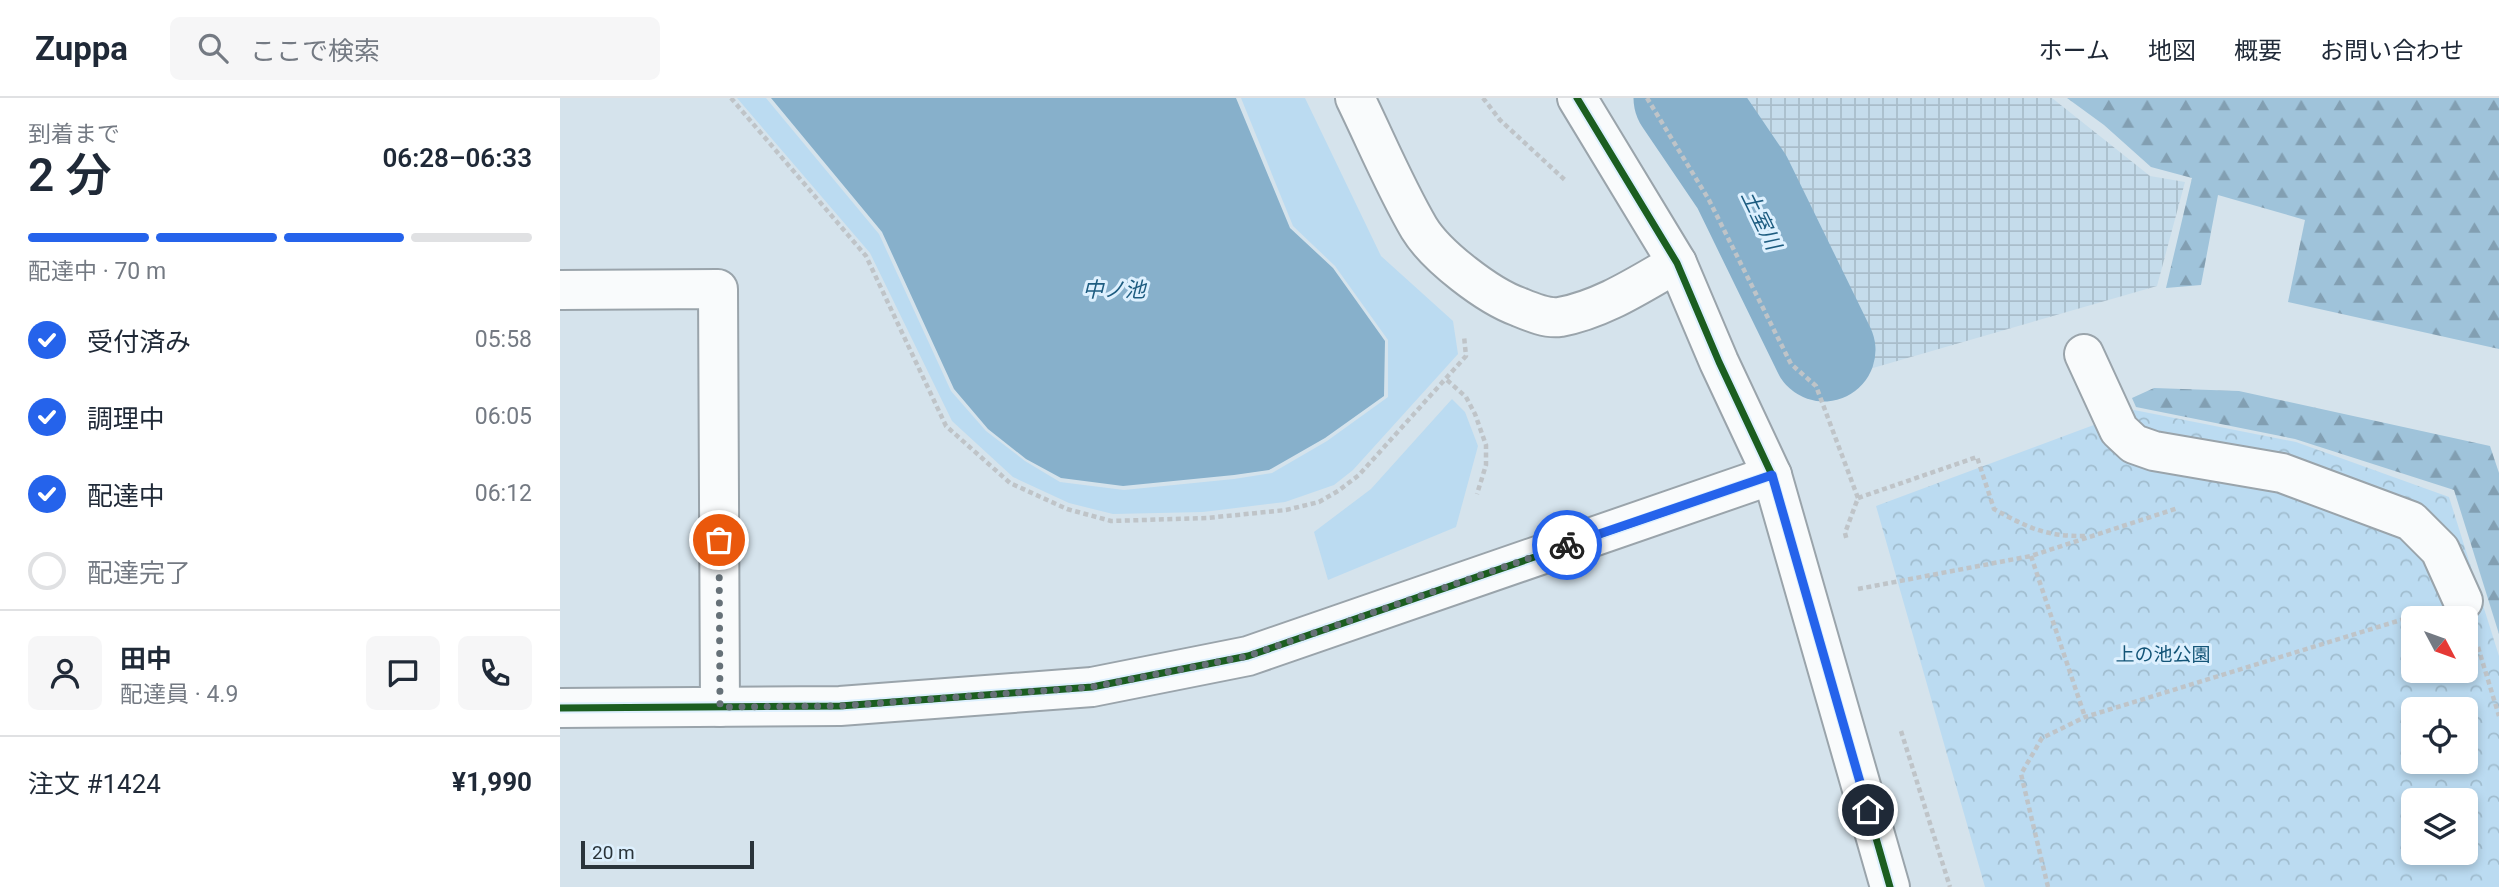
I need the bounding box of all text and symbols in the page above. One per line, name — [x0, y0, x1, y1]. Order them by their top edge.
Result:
search box — [170, 17, 660, 80]
text: Zuppa — [35, 29, 128, 68]
icon: search — [194, 29, 232, 67]
text: ここで検索 — [250, 36, 380, 66]
text: ホーム — [2039, 37, 2110, 65]
text: 地図 — [2148, 37, 2196, 65]
text: 概要 — [2234, 37, 2282, 65]
text: お問い合わせ — [2320, 37, 2464, 65]
text: 到着まで — [28, 121, 120, 148]
text: 06:28–06:33 — [382, 143, 532, 173]
text: 2 分 — [28, 148, 112, 202]
water label: 土室川 — [1736, 186, 1786, 255]
text: 配達中 · 70 m — [28, 258, 166, 285]
water label: 中ノ池 — [1083, 278, 1147, 302]
icon: check — [28, 321, 66, 359]
text: 05:58 — [475, 326, 532, 353]
text: 受付済み — [87, 327, 191, 357]
icon: check — [28, 398, 66, 436]
text: 06:05 — [475, 403, 532, 430]
text: 調理中 — [87, 404, 165, 434]
icon: check — [28, 475, 66, 513]
text: 06:12 — [475, 480, 532, 507]
text: 配達中 — [87, 481, 165, 511]
pin — [689, 510, 749, 570]
courier — [1532, 510, 1602, 580]
icon: bag — [700, 521, 738, 559]
icon: bike — [1548, 526, 1586, 564]
text: 配達完了 — [87, 558, 191, 588]
north arrow — [2401, 606, 2478, 682]
map controls — [2401, 606, 2478, 865]
button: person — [28, 636, 102, 710]
button: chat — [366, 636, 440, 710]
button: phone — [458, 636, 532, 710]
park label: 上の池公園 — [2115, 643, 2211, 666]
text: 田中 — [120, 644, 172, 674]
text: 配達員 · 4.9 — [120, 681, 238, 708]
button: locate — [2401, 697, 2478, 774]
text: ¥1,990 — [452, 767, 532, 797]
text: 注文 #1424 — [28, 769, 161, 799]
pin — [1838, 780, 1898, 840]
button: layers — [2401, 788, 2478, 865]
icon: home — [1849, 791, 1887, 829]
scale bar — [581, 838, 754, 870]
text: 20 m — [592, 841, 635, 864]

